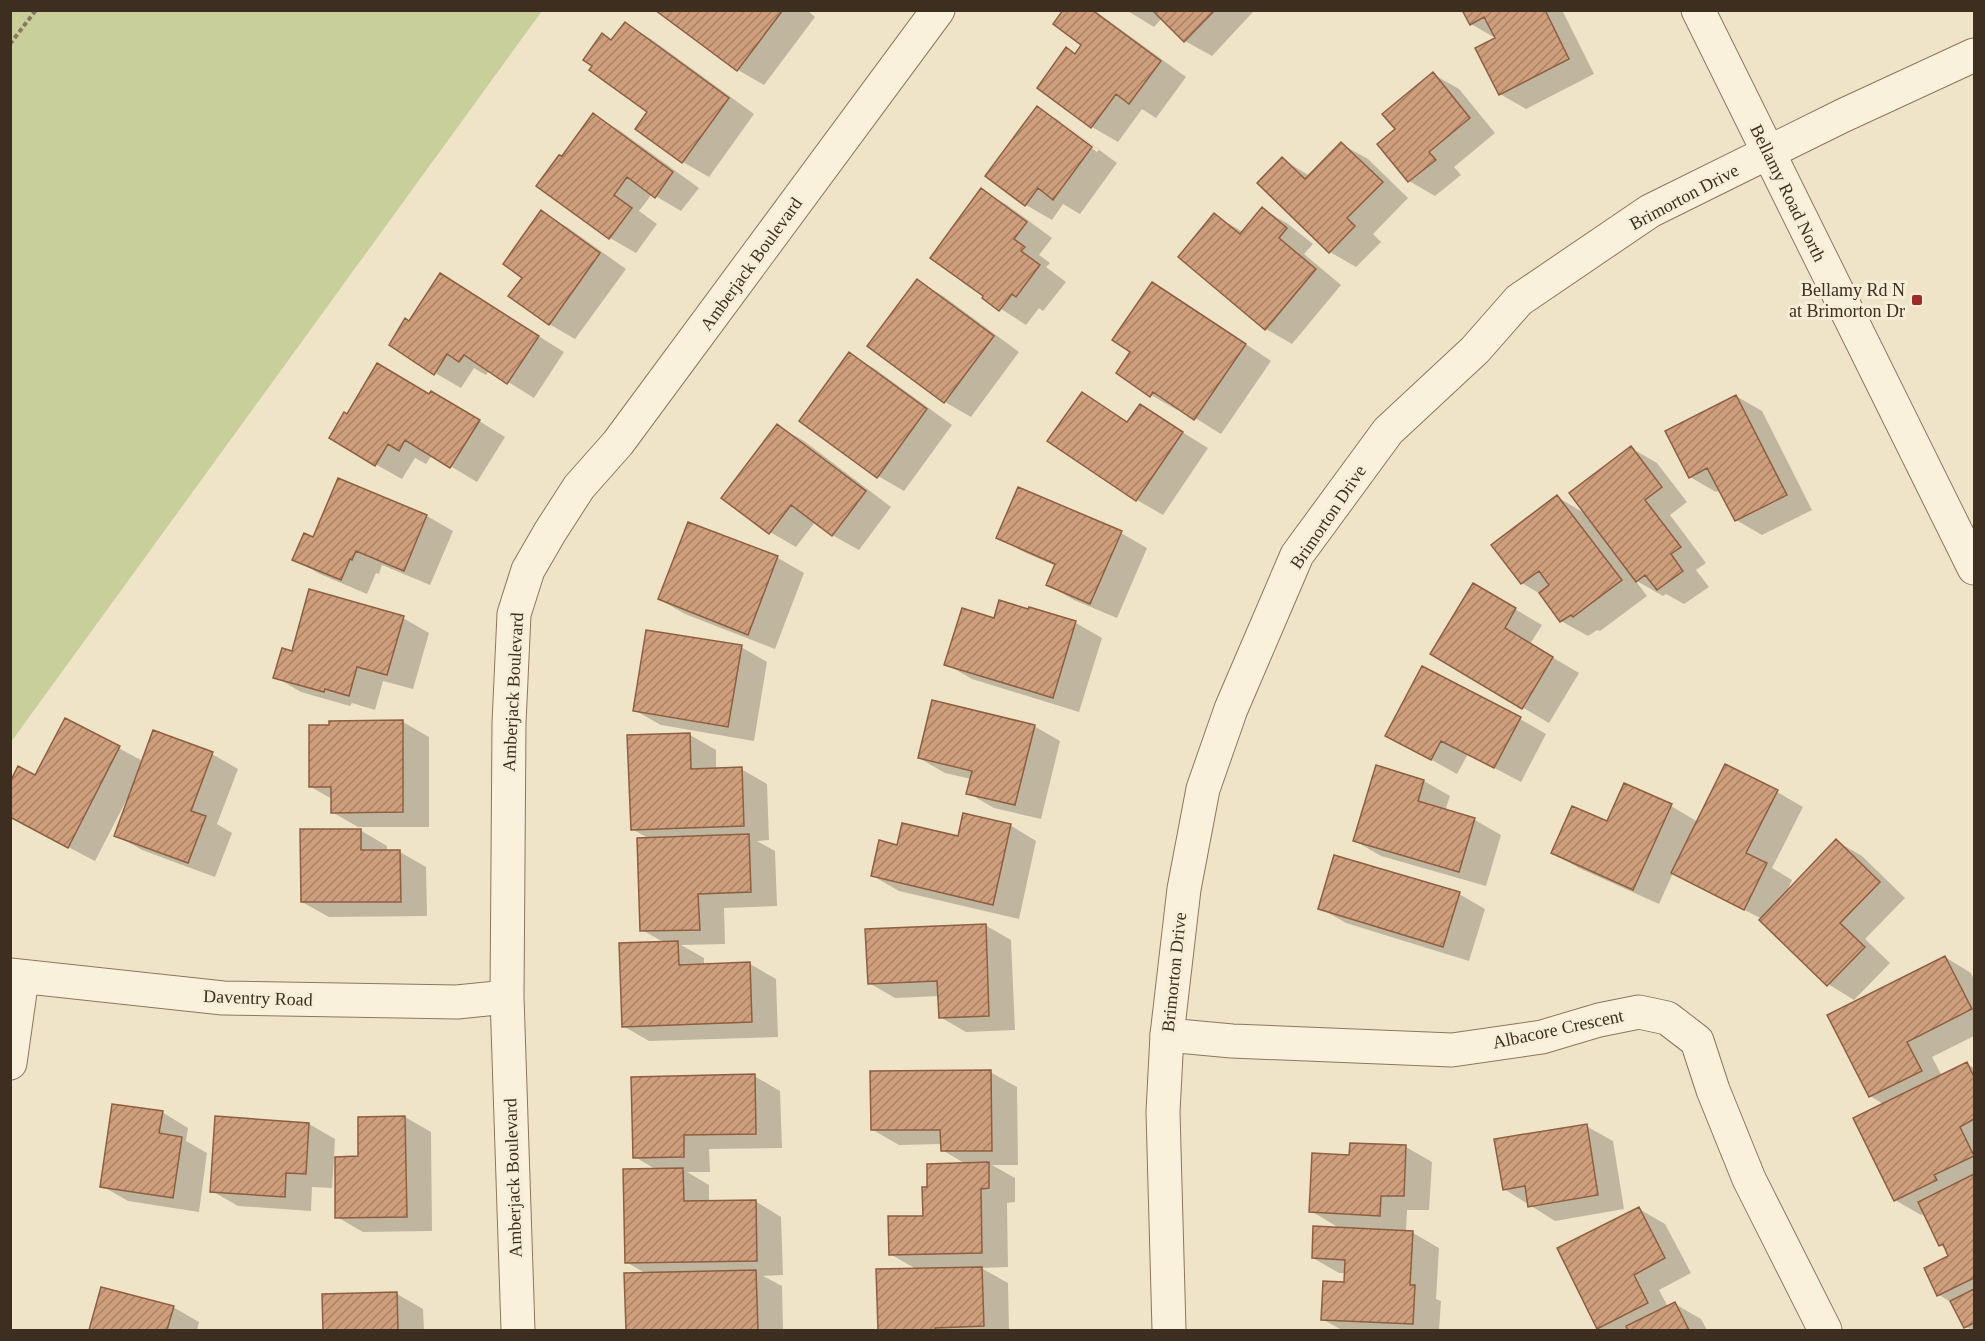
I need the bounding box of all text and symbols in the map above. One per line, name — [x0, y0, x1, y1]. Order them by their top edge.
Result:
street label: Bellamy Road North — [1746, 121, 1830, 265]
street label: Brimorton Drive — [1626, 160, 1742, 234]
street label: Amberjack Boulevard — [696, 194, 806, 334]
place label: Bellamy Rd N at Brimorton Dr — [1789, 280, 1905, 321]
marker: Bellamy Rd N at Brimorton Dr — [1910, 293, 1924, 307]
street label: Brimorton Drive — [1286, 461, 1370, 573]
street label: Amberjack Boulevard — [499, 612, 527, 772]
street label: Brimorton Drive — [1158, 911, 1190, 1033]
street label: Daventry Road — [203, 986, 313, 1010]
street label: Albacore Crescent — [1491, 1005, 1625, 1053]
street label: Amberjack Boulevard — [500, 1098, 526, 1258]

